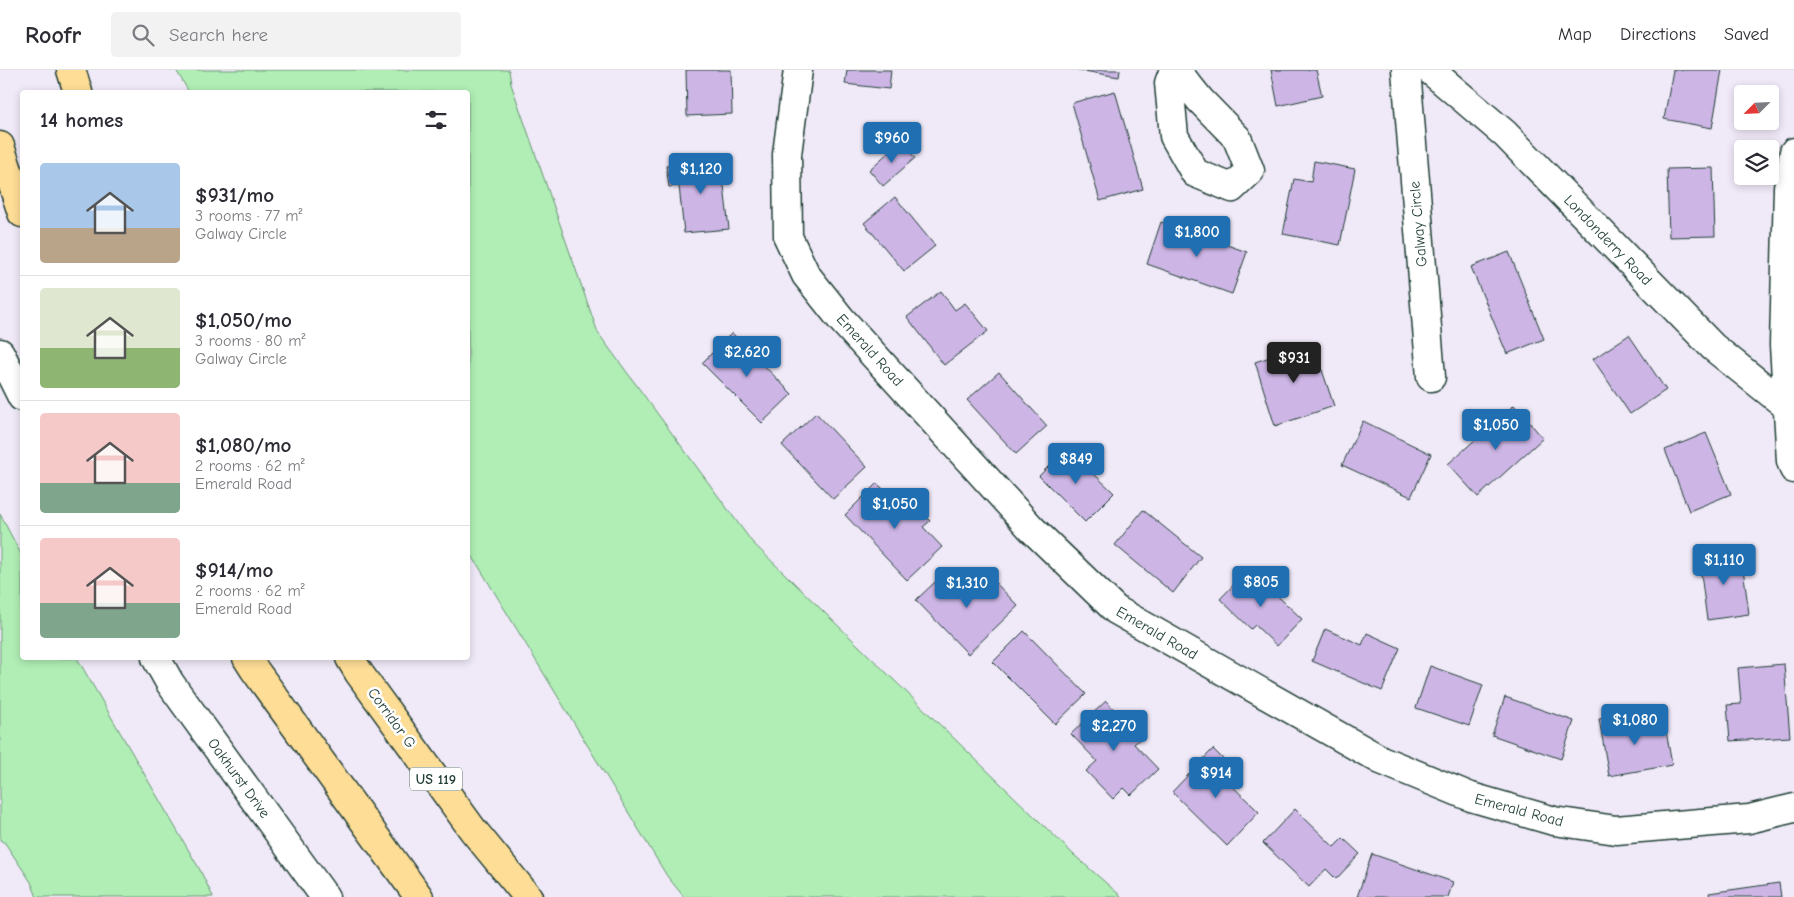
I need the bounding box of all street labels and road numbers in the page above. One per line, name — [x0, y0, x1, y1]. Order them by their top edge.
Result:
street label: Galway Circle — [1405, 180, 1431, 268]
street label: Londonderry Road — [1560, 191, 1656, 289]
street label: Emerald Road — [833, 310, 907, 390]
street label: Emerald Road — [1113, 602, 1201, 664]
street label: Corridor G — [364, 684, 420, 752]
street label: Oakhurst Drive — [204, 735, 274, 822]
road number: US 119 — [410, 768, 462, 791]
street label: Emerald Road — [1473, 790, 1565, 830]

